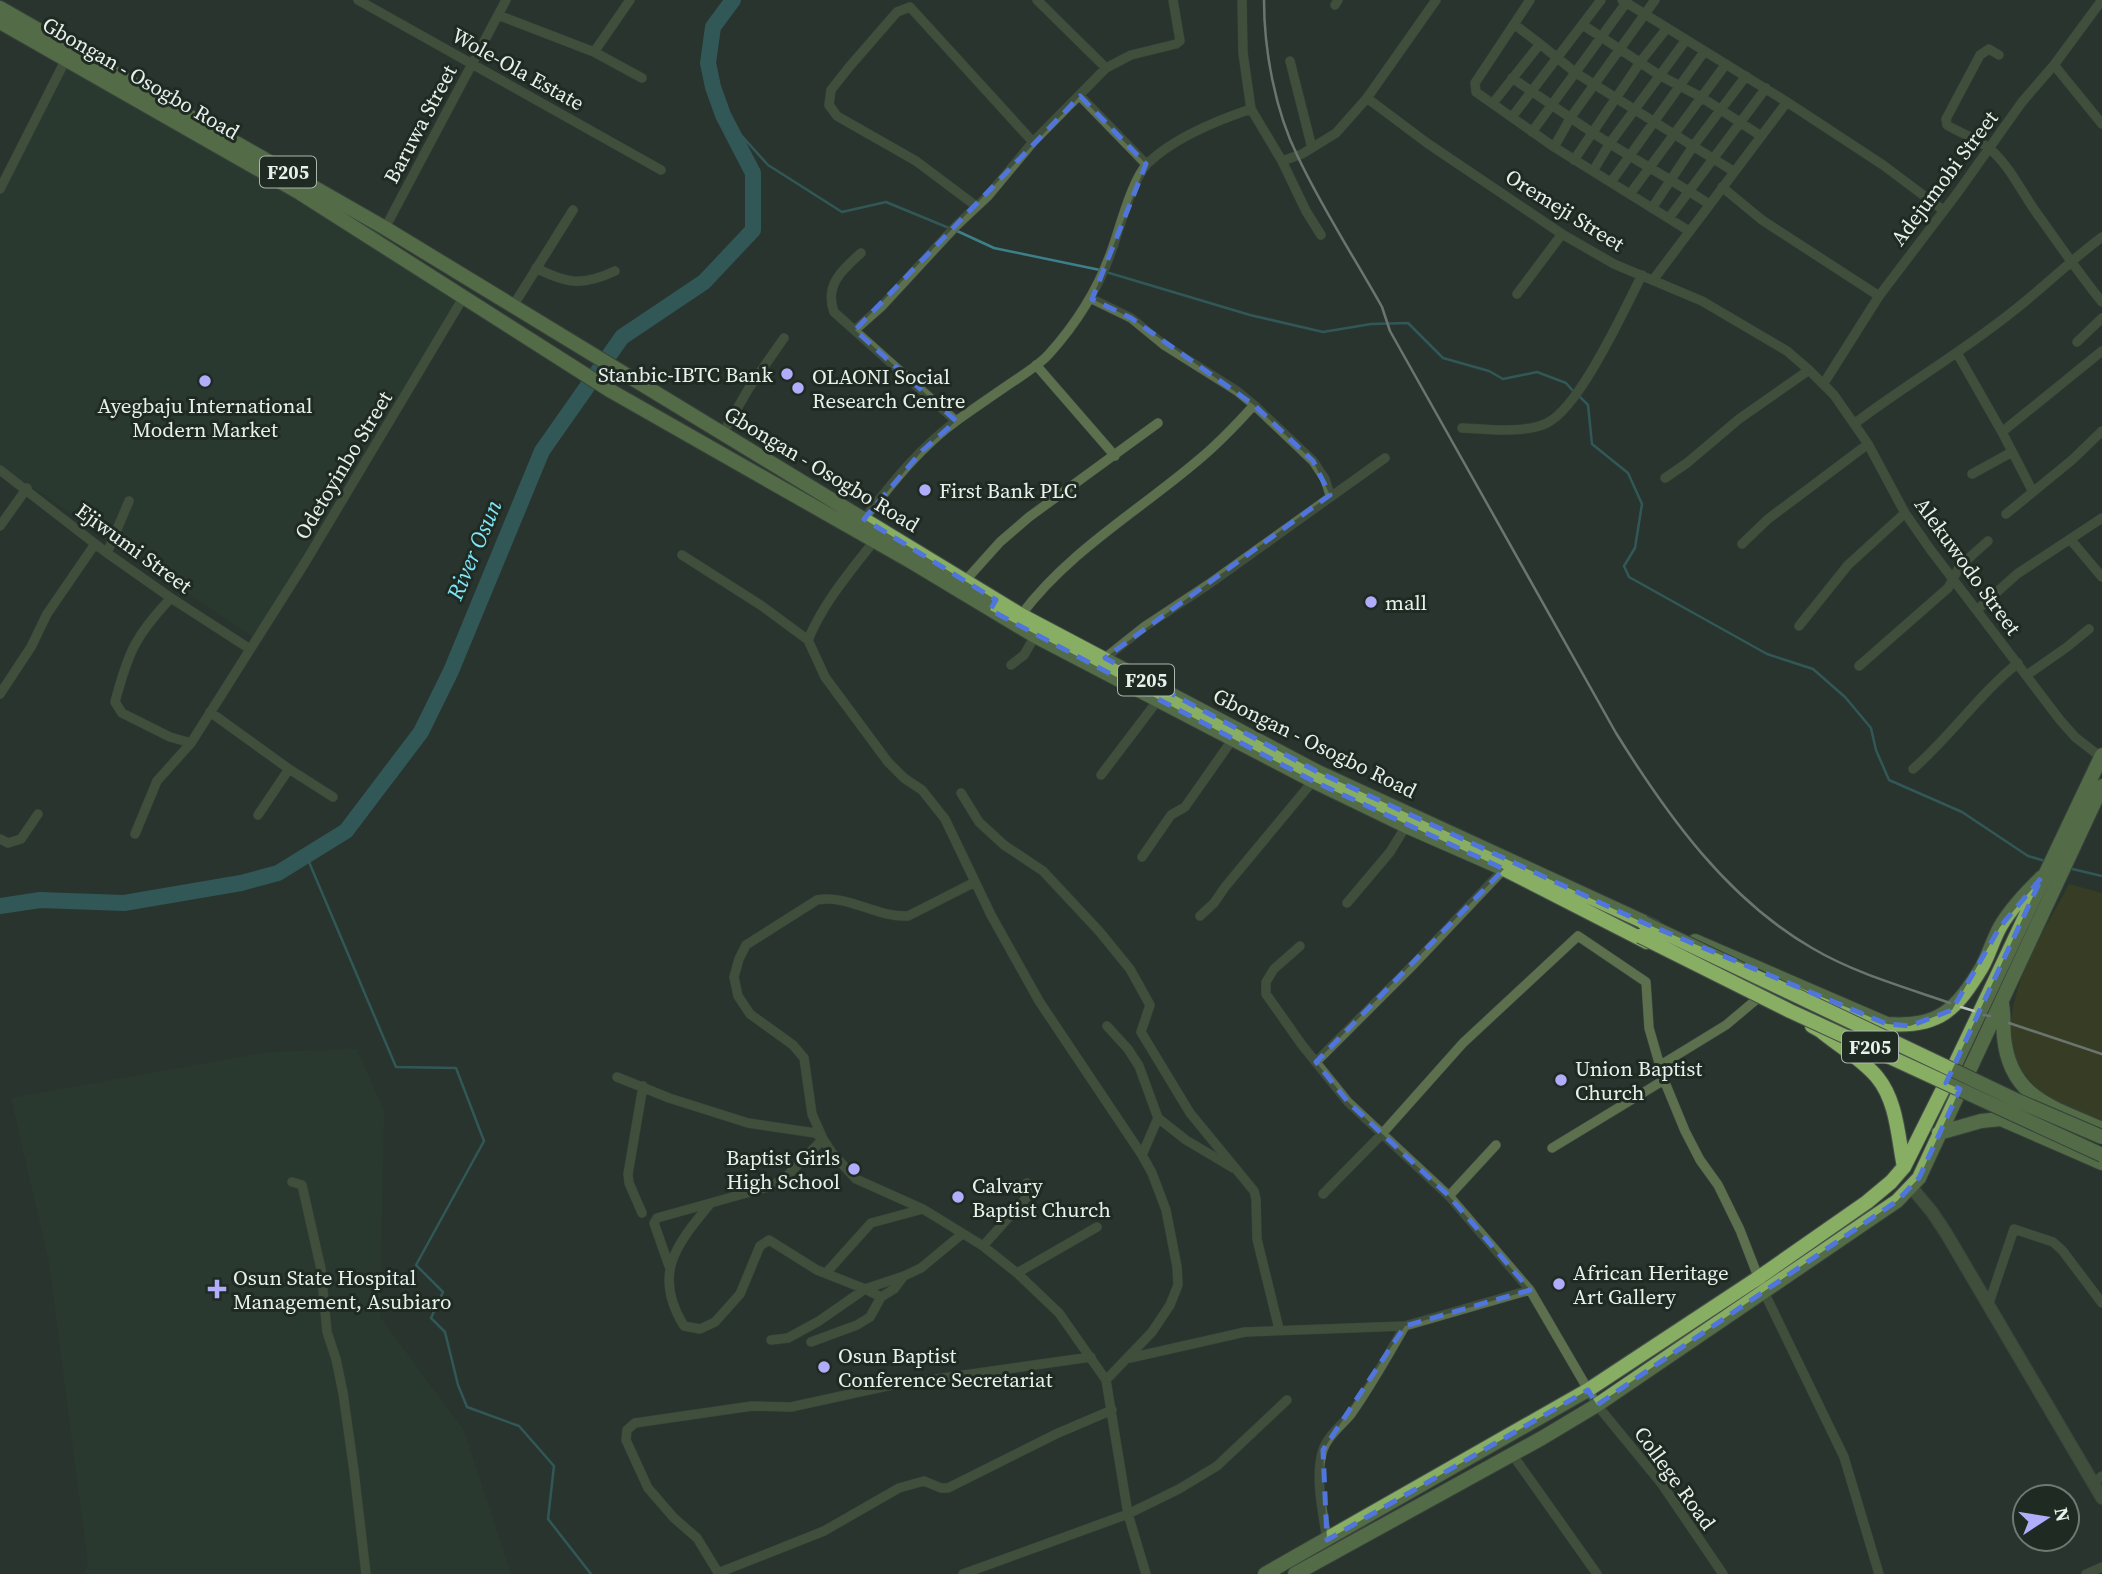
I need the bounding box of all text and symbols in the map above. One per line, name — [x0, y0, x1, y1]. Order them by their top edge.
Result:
street label: Gbongan - Osogbo Road — [37, 10, 245, 146]
street label: Wole-Ola Estate — [447, 21, 589, 117]
street label: Baruwa Street — [377, 60, 463, 188]
street label: Adejumobi Street — [1884, 104, 2004, 251]
road number: F205 — [260, 156, 316, 188]
street label: Oremeji Street — [1500, 162, 1630, 258]
place label: Stanbic-IBTC Bank — [598, 360, 774, 389]
place label: OLAONI Social Research Centre — [812, 362, 965, 415]
marker: Stanbic-IBTC Bank — [779, 366, 795, 382]
marker: Ayegbaju International Modern Market — [197, 373, 213, 389]
marker: OLAONI Social Research Centre — [790, 380, 806, 396]
street label: Odetoyinbo Street — [287, 385, 399, 545]
place label: Ayegbaju International Modern Market — [98, 391, 312, 444]
street label: Gbongan - Osogbo Road — [719, 399, 925, 539]
place label: First Bank PLC — [939, 476, 1077, 505]
marker: First Bank PLC — [917, 482, 933, 498]
street label: Alekuwodo Street — [1908, 491, 2028, 641]
water label: River Osun — [438, 495, 509, 606]
street label: Ejiwumi Street — [70, 496, 198, 600]
place label: mall — [1385, 588, 1427, 617]
marker: mall — [1363, 594, 1379, 610]
road number: F205 — [1118, 664, 1174, 695]
street label: Gbongan - Osogbo Road — [1208, 681, 1422, 805]
road number: F205 — [1842, 1032, 1898, 1063]
place label: Union Baptist Church — [1575, 1054, 1702, 1107]
marker: Union Baptist Church — [1553, 1072, 1569, 1088]
place label: Baptist Girls High School — [726, 1143, 840, 1196]
marker: Baptist Girls High School — [846, 1161, 862, 1177]
place label: Calvary Baptist Church — [972, 1171, 1111, 1224]
marker: Calvary Baptist Church — [950, 1189, 966, 1205]
place label: African Heritage Art Gallery — [1573, 1258, 1729, 1311]
place label: Osun State Hospital Management, Asubiaro — [233, 1263, 451, 1316]
marker: African Heritage Art Gallery — [1551, 1276, 1567, 1292]
marker: Osun State Hospital Management, Asubiaro — [207, 1279, 227, 1299]
place label: Osun Baptist Conference Secretariat — [838, 1341, 1053, 1394]
marker: Osun Baptist Conference Secretariat — [816, 1359, 832, 1375]
street label: College Road — [1628, 1420, 1723, 1536]
north arrow — [2011, 1483, 2081, 1553]
text: N — [2048, 1505, 2077, 1524]

